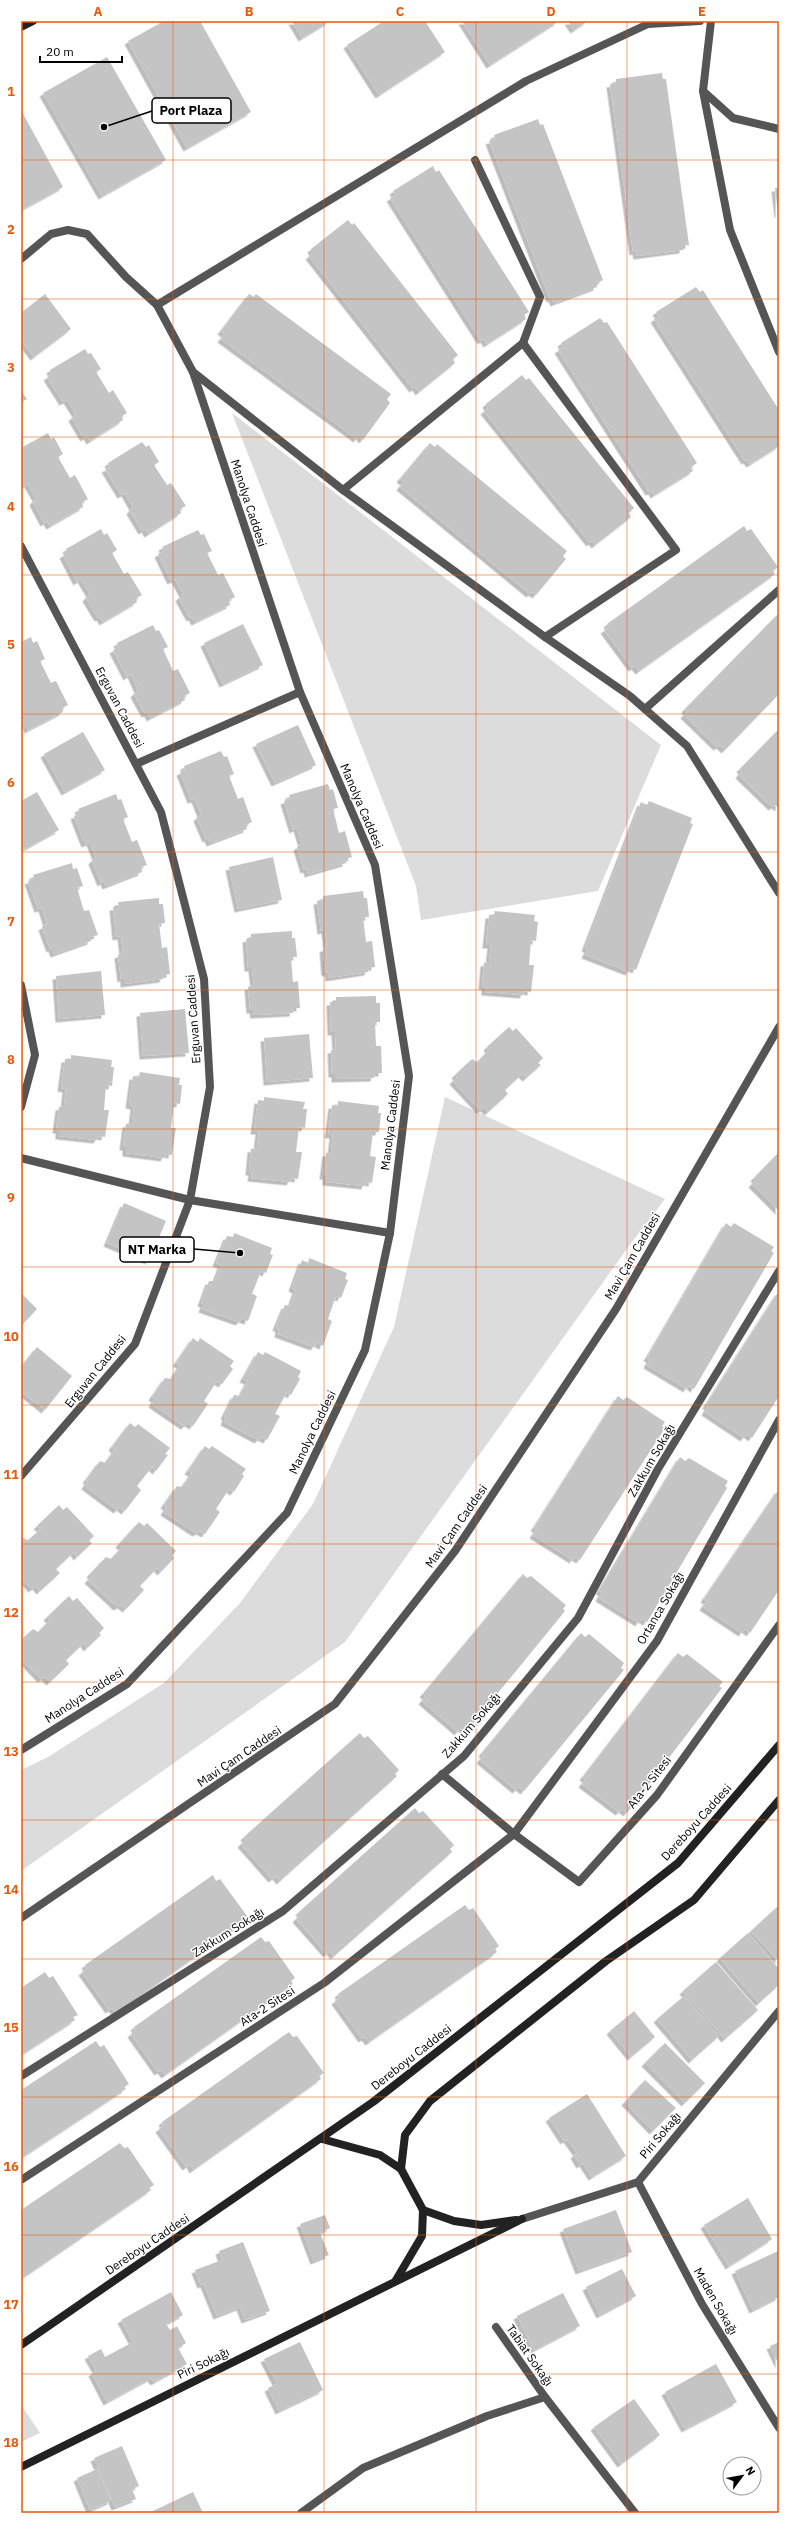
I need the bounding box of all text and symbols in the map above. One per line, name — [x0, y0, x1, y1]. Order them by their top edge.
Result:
text: A — [94, 3, 103, 20]
text: B — [245, 3, 254, 20]
text: C — [396, 3, 405, 20]
text: D — [546, 3, 556, 20]
text: E — [698, 3, 706, 20]
scale bar — [40, 38, 122, 64]
text: 20 m — [46, 44, 74, 59]
text: 1 — [7, 83, 15, 100]
callout: Port Plaza — [152, 98, 231, 123]
text: Port Plaza — [160, 102, 222, 119]
text: 2 — [7, 221, 15, 238]
text: 3 — [7, 359, 15, 376]
street label: Manolya Caddesi — [228, 457, 270, 549]
text: 4 — [7, 498, 15, 515]
text: 5 — [7, 636, 15, 653]
street label: Erguvan Caddesi — [92, 664, 148, 750]
street label: Manolya Caddesi — [337, 761, 387, 851]
text: 6 — [7, 774, 15, 791]
text: 7 — [7, 913, 15, 930]
street label: Erguvan Caddesi — [182, 974, 204, 1064]
text: 8 — [7, 1051, 15, 1068]
street label: Manolya Caddesi — [377, 1079, 403, 1171]
text: 9 — [7, 1189, 15, 1206]
street label: Mavi Çam Caddesi — [601, 1210, 663, 1302]
callout: NT Marka — [120, 1237, 194, 1262]
text: NT Marka — [128, 1241, 186, 1258]
text: 10 — [3, 1328, 19, 1345]
street label: Erguvan Caddesi — [61, 1332, 129, 1410]
street label: Manolya Caddesi — [285, 1388, 339, 1476]
street label: Zakkum Sokağı — [624, 1421, 678, 1499]
text: 11 — [3, 1466, 19, 1483]
street label: Mavi Çam Caddesi — [422, 1481, 490, 1571]
street label: Ortanca Sokağı — [633, 1569, 687, 1647]
text: 12 — [3, 1604, 19, 1621]
street label: Manolya Caddesi — [42, 1664, 126, 1726]
street label: Zakkum Sokağı — [439, 1689, 503, 1761]
street label: Mavi Çam Caddesi — [194, 1722, 284, 1790]
text: 13 — [3, 1743, 19, 1760]
street label: Ata-2 Sitesi — [624, 1753, 674, 1811]
street label: Dereboyu Caddesi — [658, 1781, 734, 1863]
text: 14 — [3, 1881, 19, 1898]
street label: Zakkum Sokağı — [189, 1904, 267, 1960]
street label: Ata-2 Sitesi — [237, 1983, 297, 2029]
text: 15 — [3, 2019, 19, 2036]
street label: Dereboyu Caddesi — [368, 2021, 454, 2093]
street label: Piri Sokağı — [636, 2109, 684, 2161]
text: 16 — [3, 2158, 19, 2175]
street label: Dereboyu Caddesi — [102, 2210, 192, 2278]
street label: Maden Sokağı — [691, 2265, 741, 2337]
text: 17 — [3, 2296, 19, 2313]
street label: Tabiat Sokağı — [503, 2321, 557, 2389]
street label: Piri Sokağı — [174, 2344, 232, 2382]
text: 18 — [3, 2434, 19, 2451]
north arrow — [722, 2456, 762, 2496]
text: N — [742, 2464, 759, 2478]

